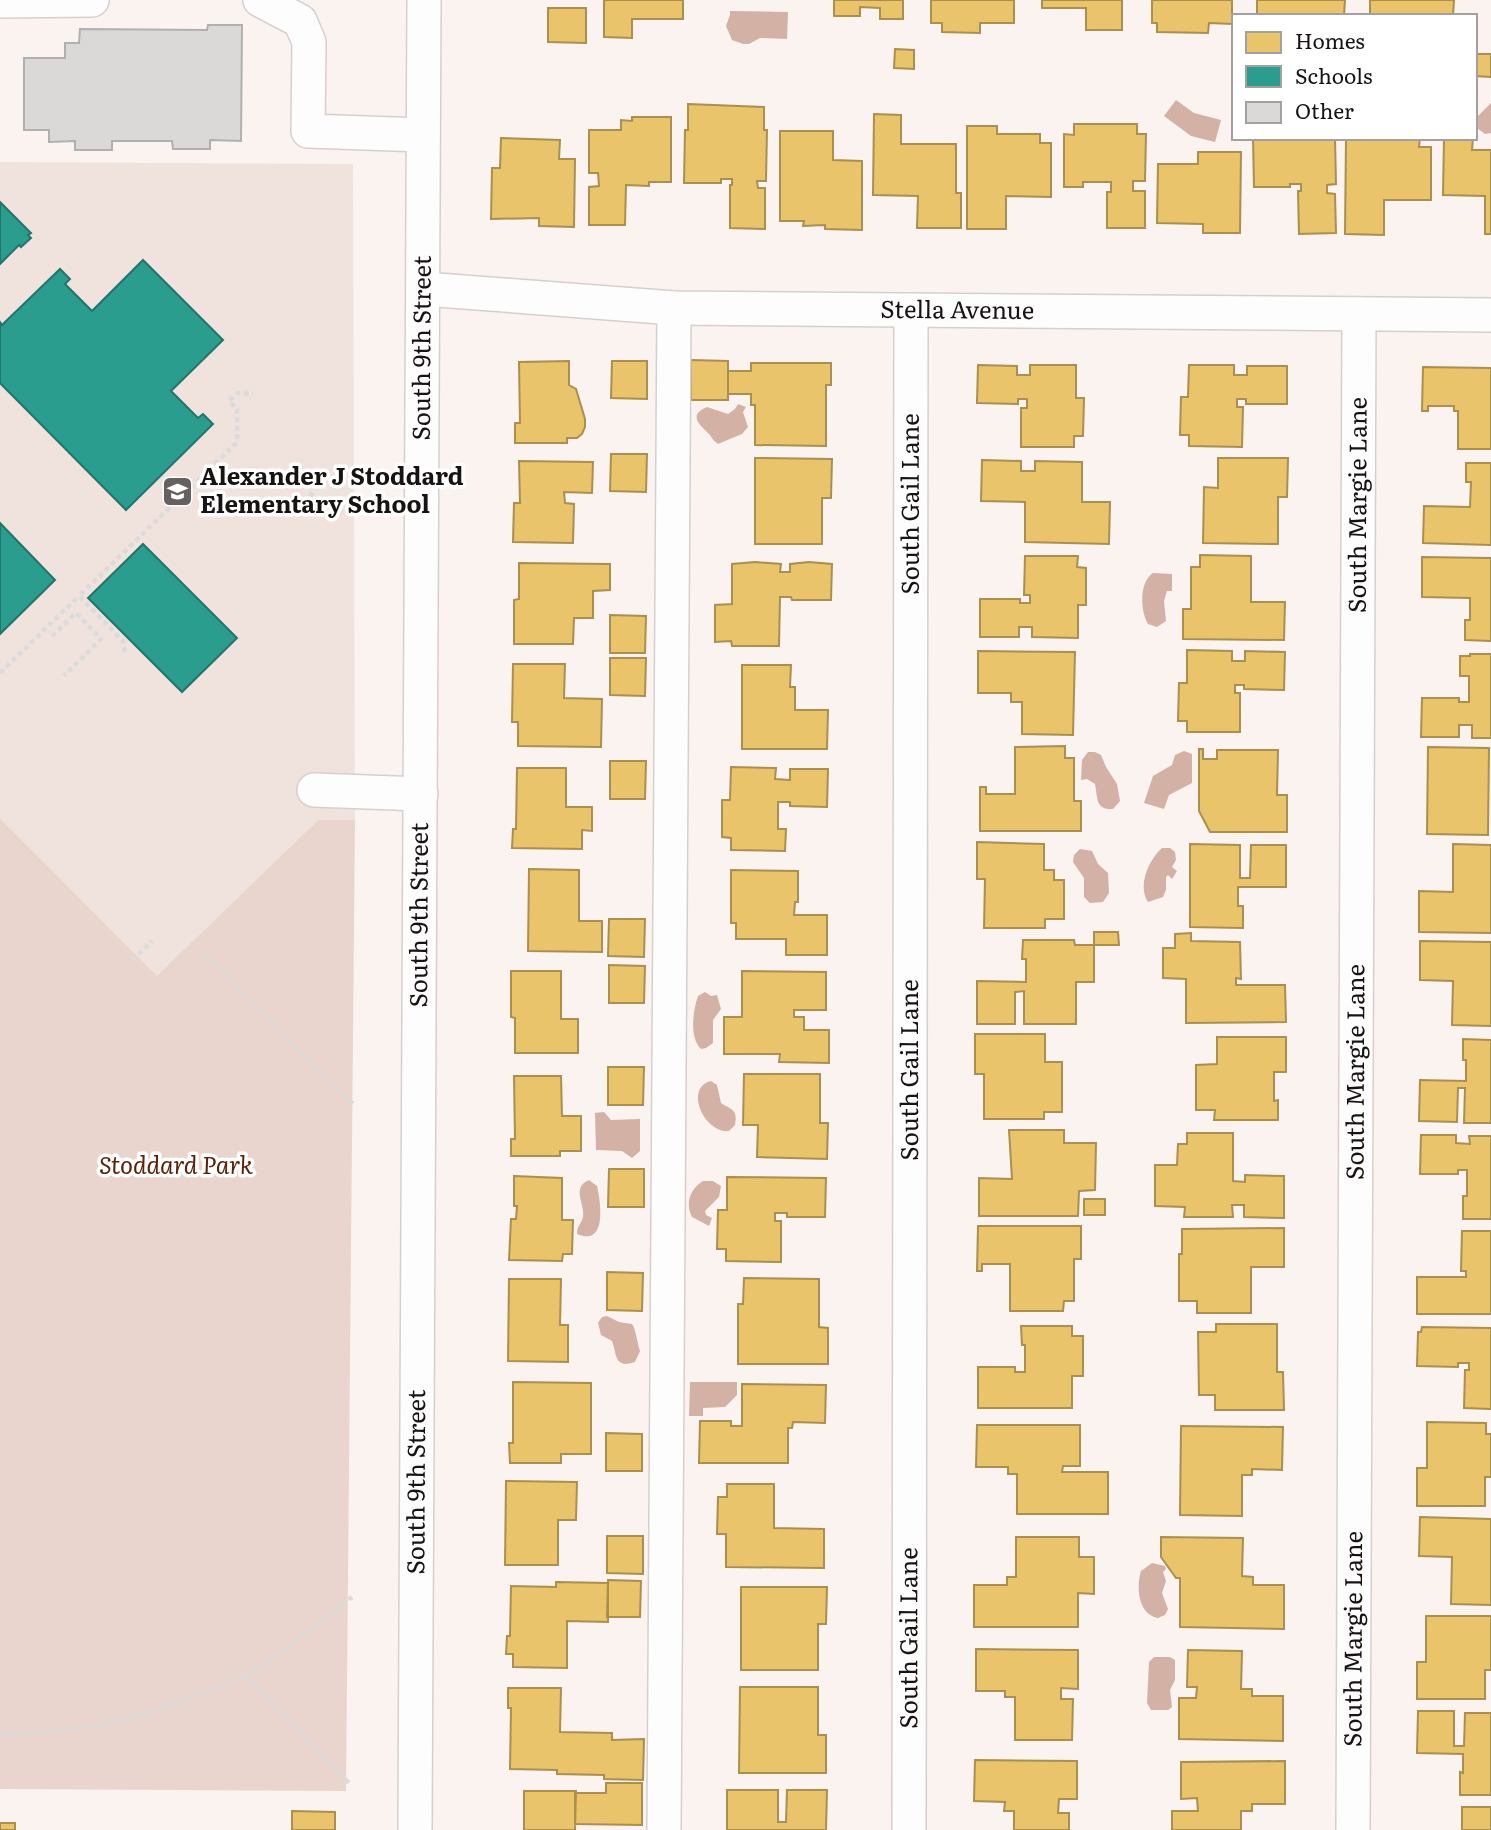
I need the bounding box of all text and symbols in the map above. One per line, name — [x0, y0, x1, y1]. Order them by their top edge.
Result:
legend — [1232, 14, 1477, 140]
text: Homes — [1295, 24, 1365, 55]
text: Schools — [1295, 59, 1373, 90]
text: Other — [1295, 94, 1354, 125]
street label: South 9th Street — [402, 255, 438, 441]
street label: Stella Avenue — [880, 290, 1034, 326]
street label: South Margie Lane — [1338, 397, 1374, 613]
street label: South Gail Lane — [891, 413, 926, 595]
place label: Alexander J Stoddard Elementary School — [200, 457, 464, 520]
school or university icon: Alexander J Stoddard Elementary School — [160, 474, 194, 508]
street label: South 9th Street — [399, 822, 435, 1008]
street label: South Margie Lane — [1336, 964, 1371, 1180]
street label: South Gail Lane — [890, 979, 925, 1161]
park label: Stoddard Park — [99, 1146, 254, 1181]
street label: South 9th Street — [396, 1389, 432, 1575]
street label: South Margie Lane — [1333, 1531, 1369, 1747]
street label: South Gail Lane — [889, 1547, 924, 1729]

